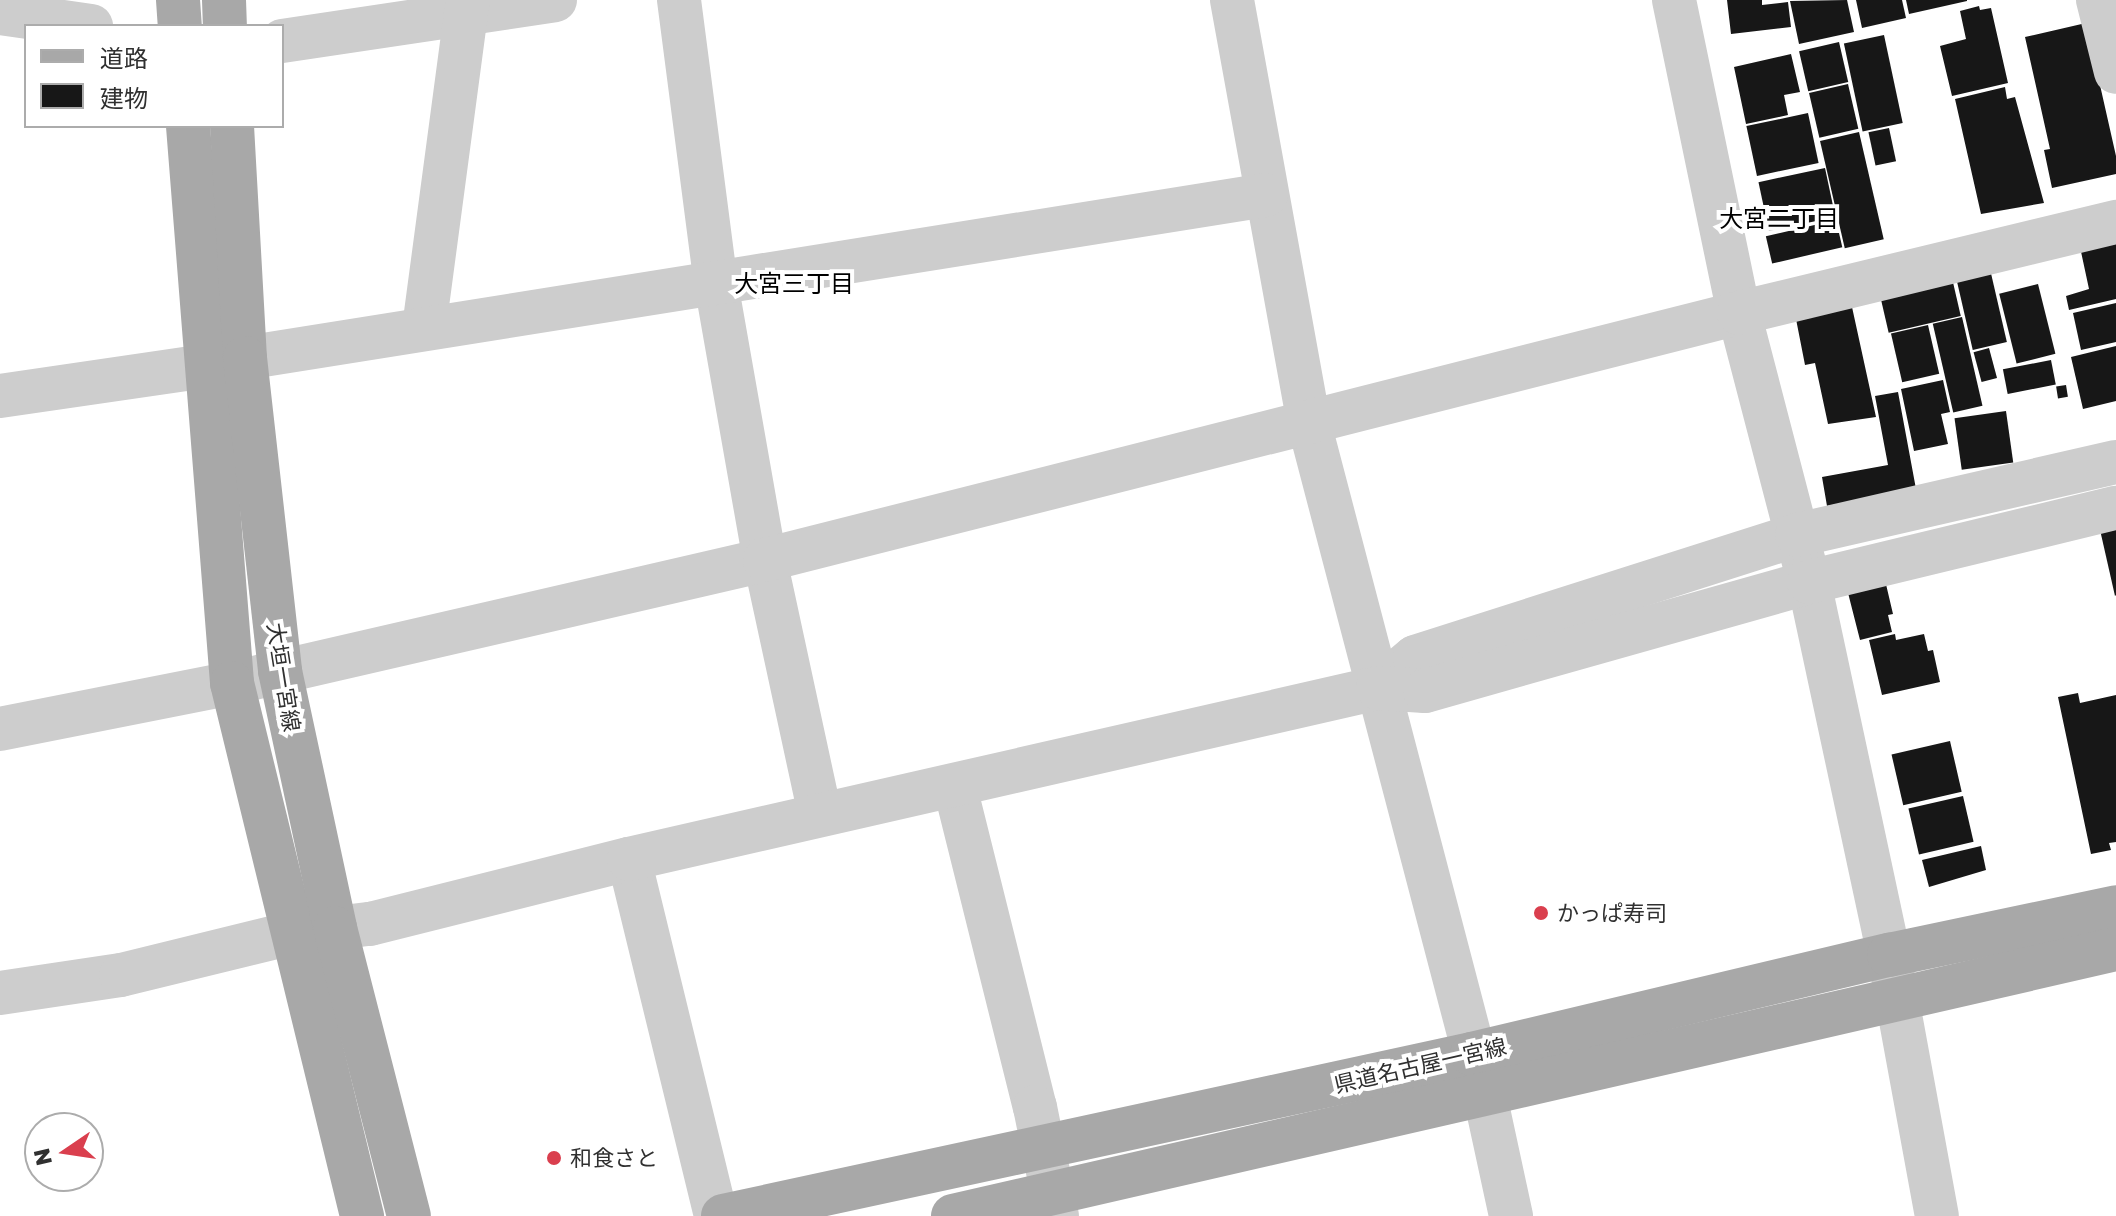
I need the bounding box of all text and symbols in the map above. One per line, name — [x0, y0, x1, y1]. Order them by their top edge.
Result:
legend — [24, 24, 284, 128]
text: 道路 — [100, 43, 148, 72]
text: 建物 — [100, 83, 148, 112]
district label: 大宮二丁目 — [1719, 204, 1839, 232]
district label: 大宮三丁目 — [734, 269, 854, 297]
street label: 大垣一宮線 — [262, 621, 306, 733]
place label: かっぱ寿司 — [1557, 900, 1667, 926]
marker: かっぱ寿司 — [1532, 904, 1550, 922]
street label: 県道名古屋一宮線 — [1331, 1032, 1509, 1098]
north arrow — [24, 1112, 104, 1192]
place label: 和食さと — [570, 1145, 658, 1171]
text: N — [27, 1146, 57, 1168]
marker: 和食さと — [545, 1149, 563, 1167]

